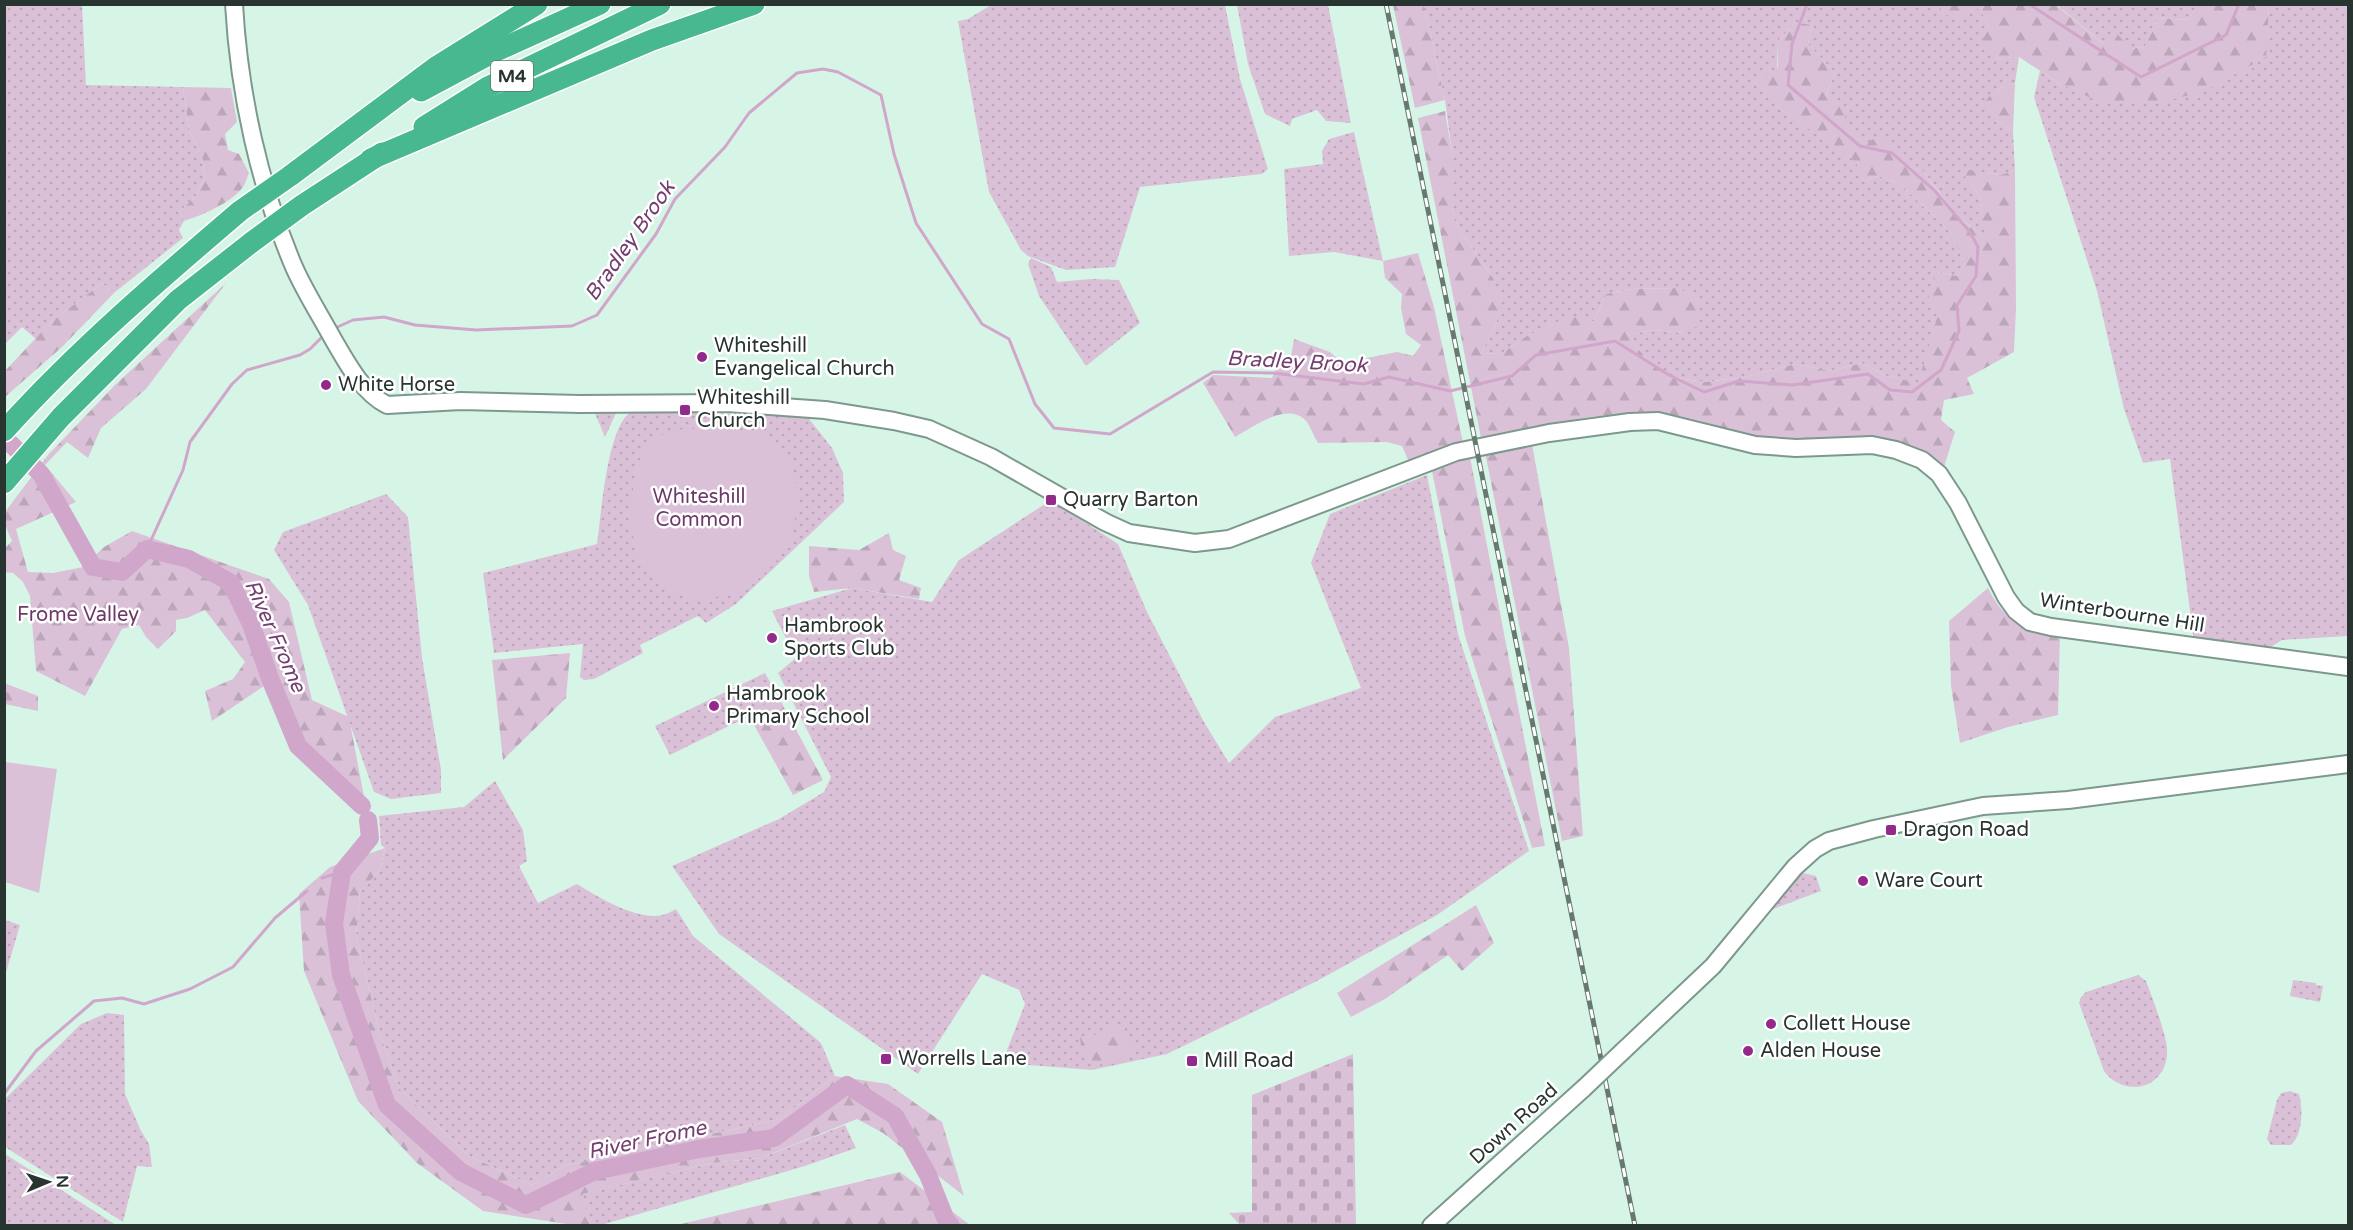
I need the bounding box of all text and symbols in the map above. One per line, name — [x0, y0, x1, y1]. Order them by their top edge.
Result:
road number: M4 — [491, 61, 533, 91]
water label: Bradley Brook — [580, 175, 681, 306]
place label: Whiteshill Evangelical Church — [714, 334, 895, 381]
water label: Bradley Brook — [1226, 346, 1369, 378]
marker: Whiteshill Evangelical Church — [695, 350, 709, 364]
place label: White Horse — [338, 373, 455, 397]
marker: White Horse — [319, 378, 333, 392]
place label: Whiteshill Church — [697, 386, 790, 433]
marker: Whiteshill Church — [678, 403, 692, 417]
park label: Whiteshill Common — [653, 485, 745, 532]
place label: Quarry Barton — [1063, 488, 1198, 512]
marker: Quarry Barton — [1044, 493, 1058, 507]
water label: River Frome — [239, 576, 311, 697]
street label: Winterbourne Hill — [2038, 588, 2206, 638]
park label: Frome Valley — [17, 603, 139, 627]
place label: Hambrook Sports Club — [784, 614, 895, 661]
marker: Hambrook Sports Club — [765, 631, 779, 645]
place label: Hambrook Primary School — [726, 682, 870, 729]
marker: Hambrook Primary School — [707, 699, 721, 713]
place label: Dragon Road — [1903, 818, 2029, 842]
marker: Dragon Road — [1884, 823, 1898, 837]
place label: Ware Court — [1875, 869, 1983, 893]
marker: Ware Court — [1856, 874, 1870, 888]
place label: Collett House — [1783, 1012, 1911, 1036]
marker: Collett House — [1764, 1017, 1778, 1031]
place label: Alden House — [1760, 1039, 1881, 1063]
marker: Alden House — [1741, 1044, 1755, 1058]
place label: Worrells Lane — [898, 1047, 1027, 1071]
place label: Mill Road — [1204, 1049, 1294, 1073]
marker: Worrells Lane — [879, 1052, 893, 1066]
marker: Mill Road — [1185, 1054, 1199, 1068]
street label: Down Road — [1465, 1078, 1563, 1170]
water label: River Frome — [586, 1115, 710, 1165]
north arrow — [18, 1152, 78, 1212]
text: N — [52, 1175, 72, 1188]

